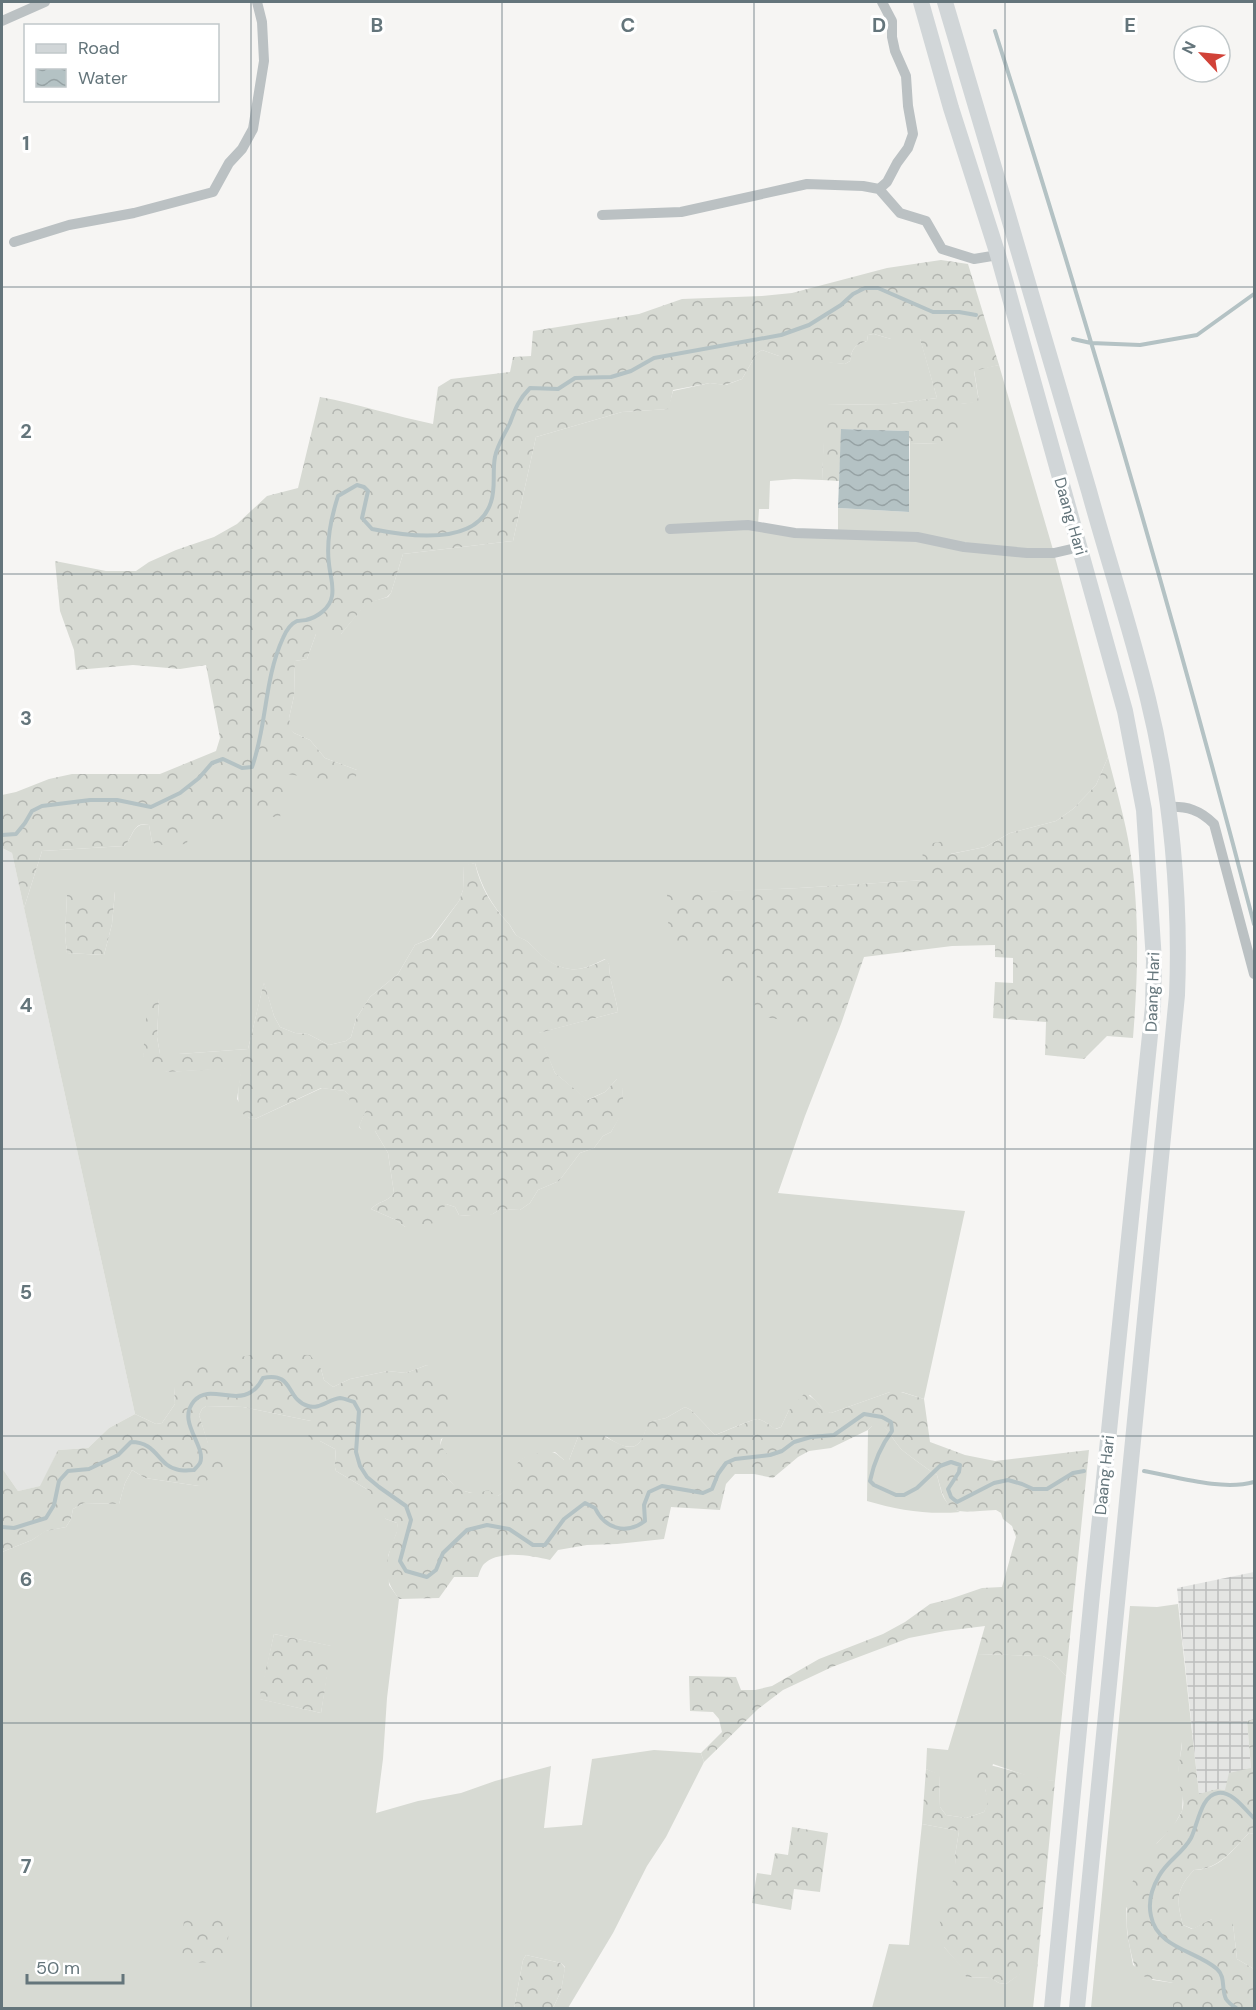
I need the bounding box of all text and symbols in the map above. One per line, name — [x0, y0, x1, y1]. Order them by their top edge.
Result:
text: B — [371, 12, 383, 38]
text: C — [621, 12, 635, 38]
text: D — [872, 12, 886, 38]
text: E — [1124, 12, 1136, 38]
legend — [24, 24, 219, 102]
north arrow — [1172, 24, 1232, 84]
text: Road — [78, 36, 120, 60]
text: N — [1177, 38, 1201, 57]
text: Water — [78, 66, 128, 90]
text: 1 — [22, 130, 30, 156]
text: 2 — [20, 418, 32, 444]
street label: Daang Hari — [1049, 475, 1092, 558]
text: 3 — [20, 705, 32, 731]
street label: Daang Hari — [1141, 952, 1164, 1032]
text: 4 — [20, 992, 33, 1018]
text: 5 — [20, 1279, 32, 1305]
street label: Daang Hari — [1090, 1434, 1119, 1516]
text: 6 — [20, 1566, 32, 1592]
text: 7 — [21, 1853, 32, 1879]
scale bar — [27, 1947, 123, 1985]
text: 50 m — [36, 1956, 80, 1980]

